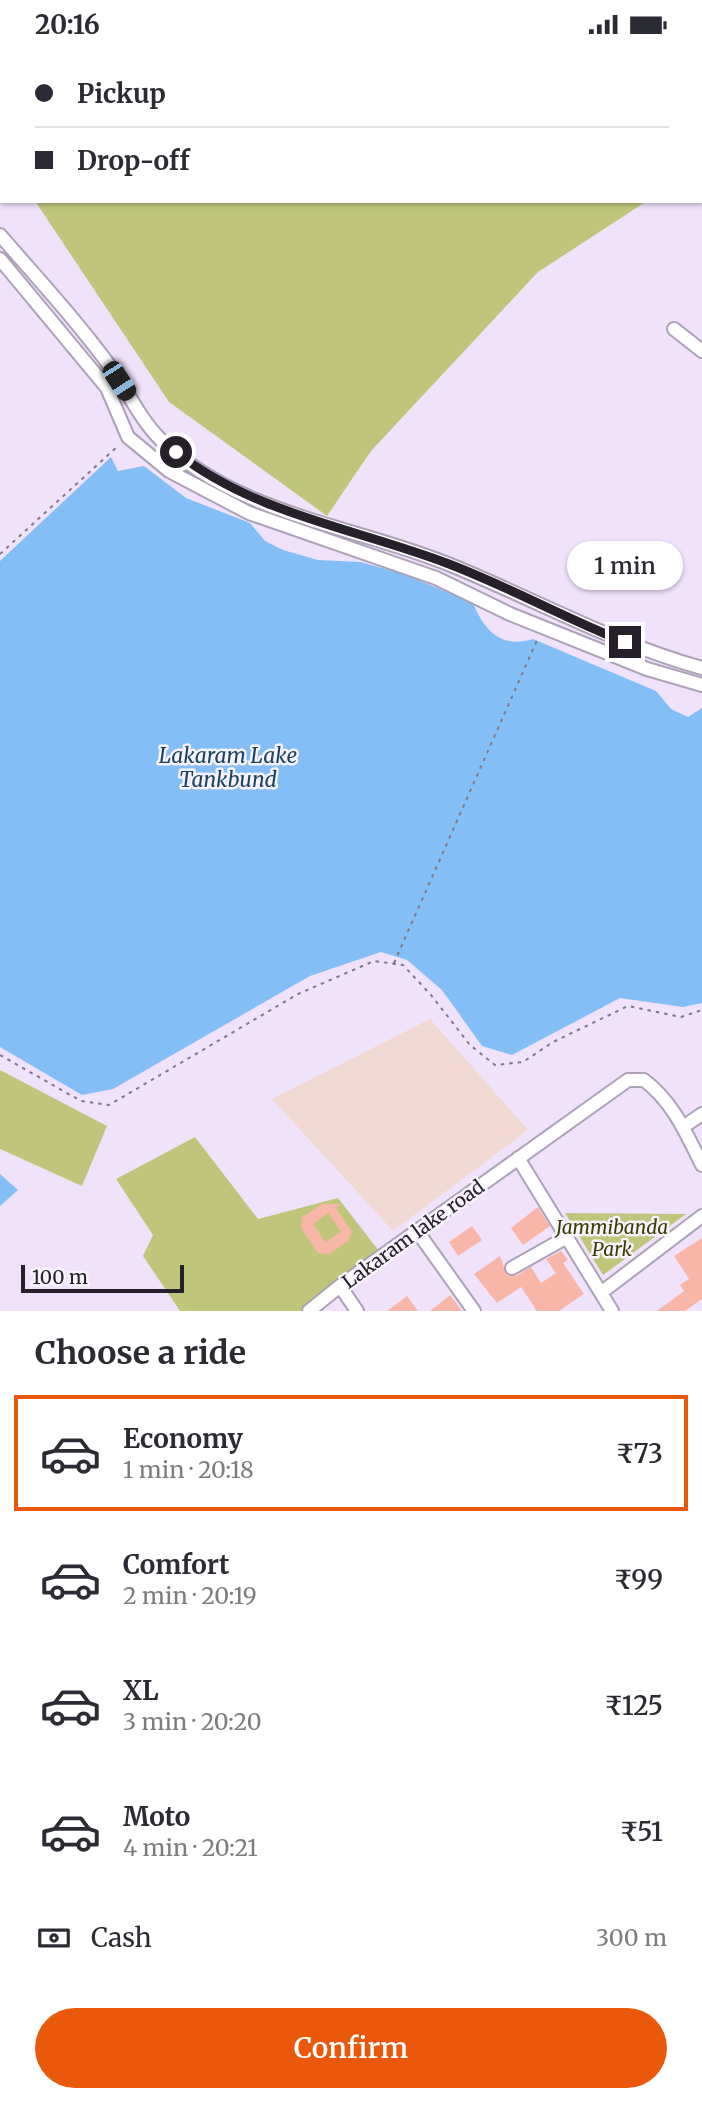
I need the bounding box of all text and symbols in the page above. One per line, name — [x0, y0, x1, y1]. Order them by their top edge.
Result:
text: 20:16 — [35, 8, 100, 41]
text: Pickup — [77, 77, 166, 110]
text: Drop-off — [77, 144, 190, 177]
car — [99, 358, 140, 404]
route start — [160, 436, 192, 468]
callout: 1 min — [567, 540, 683, 589]
text: 1 min — [594, 551, 656, 580]
route end — [609, 626, 641, 658]
water label: Lakaram Lake Tankbund — [159, 742, 297, 793]
street label: Lakaram lake road — [337, 1174, 489, 1294]
park label: Jammibanda Park — [554, 1215, 668, 1261]
scale bar — [21, 1262, 184, 1294]
text: 100 m — [32, 1265, 88, 1289]
text: Choose a ride — [35, 1333, 246, 1373]
icon: car — [39, 1422, 102, 1485]
text: Economy — [123, 1422, 243, 1455]
text: ₹73 — [616, 1437, 663, 1470]
text: 1 min · 20:18 — [123, 1455, 254, 1484]
icon: car — [39, 1548, 102, 1611]
text: Comfort — [123, 1548, 229, 1581]
text: ₹99 — [614, 1563, 663, 1596]
text: 2 min · 20:19 — [123, 1581, 257, 1610]
icon: car — [39, 1674, 102, 1737]
text: XL — [123, 1674, 159, 1707]
text: ₹125 — [604, 1689, 663, 1722]
text: 3 min · 20:20 — [123, 1707, 262, 1736]
icon: car — [39, 1800, 102, 1863]
text: Moto — [123, 1800, 190, 1833]
text: ₹51 — [620, 1815, 663, 1848]
text: 4 min · 20:21 — [123, 1833, 258, 1862]
icon: cash — [35, 1919, 73, 1957]
text: Cash — [91, 1921, 152, 1954]
text: 300 m — [596, 1923, 667, 1952]
button: Confirm — [35, 2008, 667, 2088]

